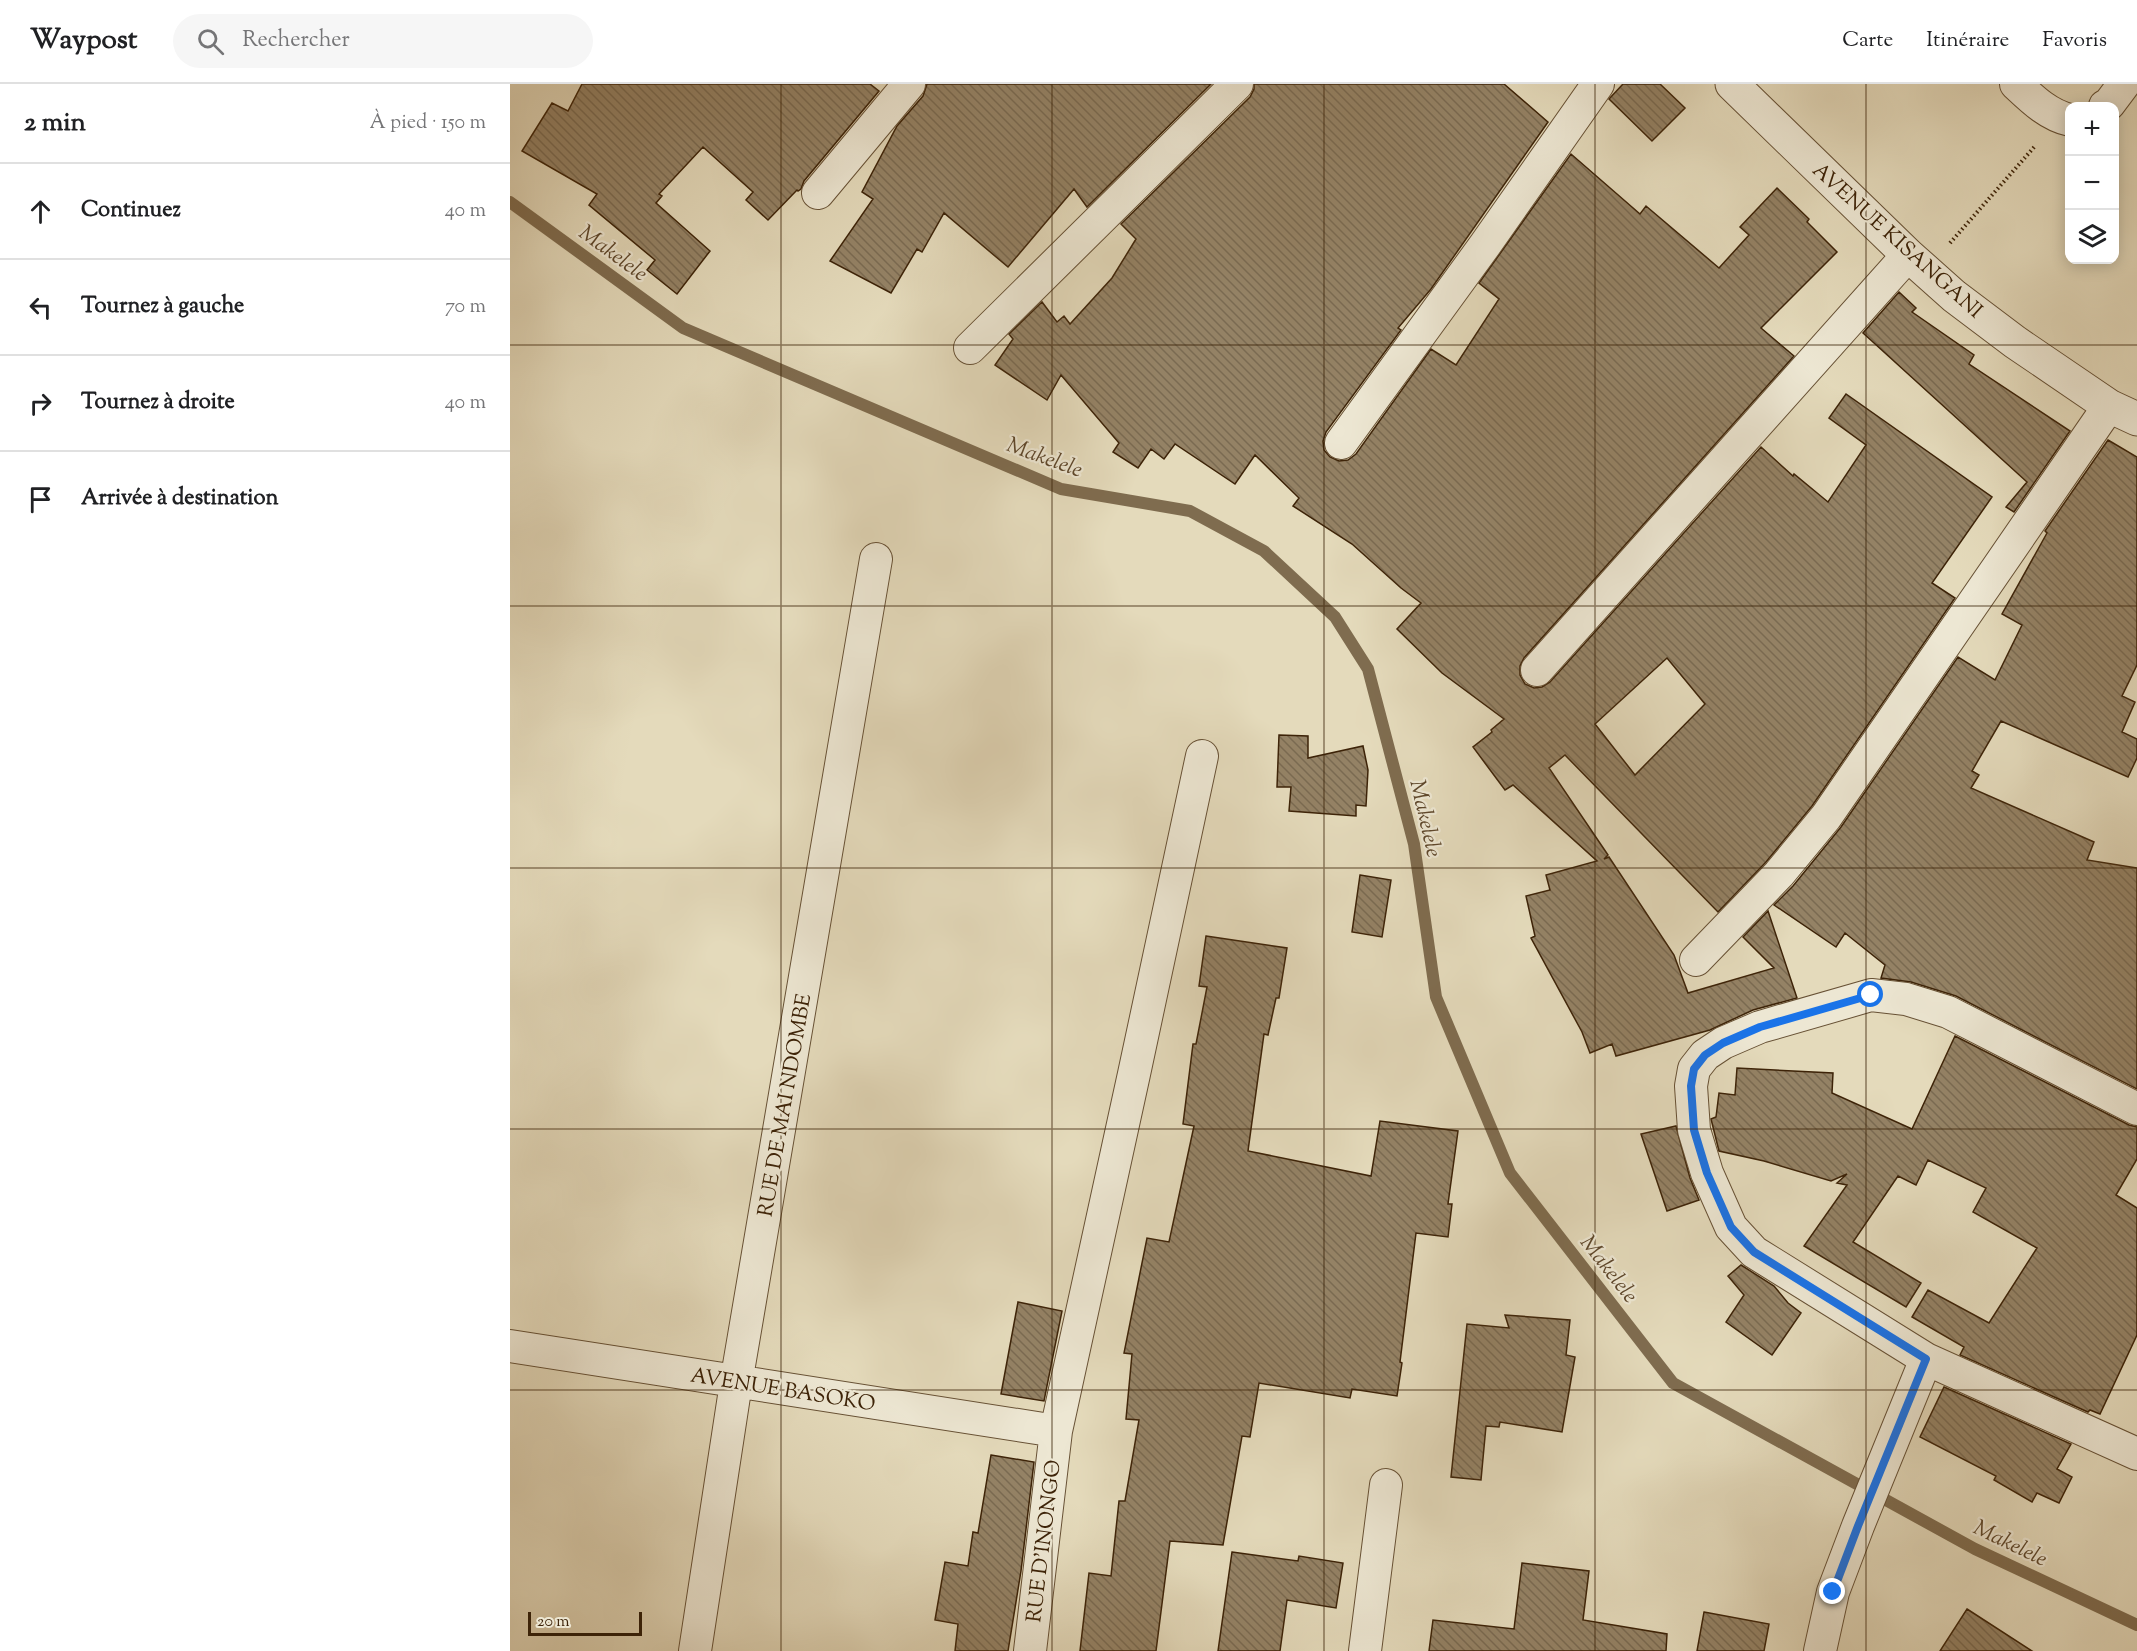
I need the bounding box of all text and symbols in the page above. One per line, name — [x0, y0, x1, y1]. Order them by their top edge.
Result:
search box — [173, 14, 593, 68]
text: Waypost — [30, 21, 137, 61]
icon: search — [194, 25, 227, 58]
text: Rechercher — [242, 25, 350, 57]
text: Carte — [1842, 26, 1893, 56]
text: Itinéraire — [1926, 26, 2009, 56]
text: Favoris — [2042, 26, 2107, 56]
map controls — [2065, 102, 2119, 264]
button: + — [2065, 102, 2119, 156]
text: 2 min — [24, 105, 86, 142]
text: À pied · 150 m — [370, 109, 486, 138]
button: − — [2065, 156, 2119, 210]
street label: AVENUE KISANGANI — [1805, 157, 1989, 326]
icon: ahead — [24, 195, 57, 228]
text: Continuez — [81, 195, 181, 227]
text: 40 m — [445, 197, 486, 226]
button: layers — [2065, 210, 2119, 264]
water label: Makelele — [571, 218, 654, 291]
icon: left — [24, 291, 57, 324]
text: Tournez à gauche — [81, 291, 244, 323]
text: 70 m — [445, 293, 486, 322]
icon: right — [24, 387, 57, 420]
text: Tournez à droite — [81, 387, 235, 419]
text: 40 m — [445, 389, 486, 418]
water label: Makelele — [1002, 430, 1087, 487]
icon: arrive — [24, 483, 57, 516]
text: Arrivée à destination — [81, 483, 278, 515]
water label: Makelele — [1400, 777, 1449, 861]
route start — [1857, 981, 1883, 1007]
street label: RUE DE MAI NDOMBE — [752, 991, 820, 1219]
water label: Makelele — [1571, 1229, 1645, 1311]
street label: AVENUE BASOKO — [688, 1362, 877, 1420]
street label: RUE D'INONGO — [1020, 1458, 1070, 1624]
water label: Makelele — [1967, 1513, 2052, 1576]
route end — [1819, 1578, 1845, 1604]
scale bar — [528, 1609, 642, 1636]
text: 20 m — [537, 1611, 570, 1634]

